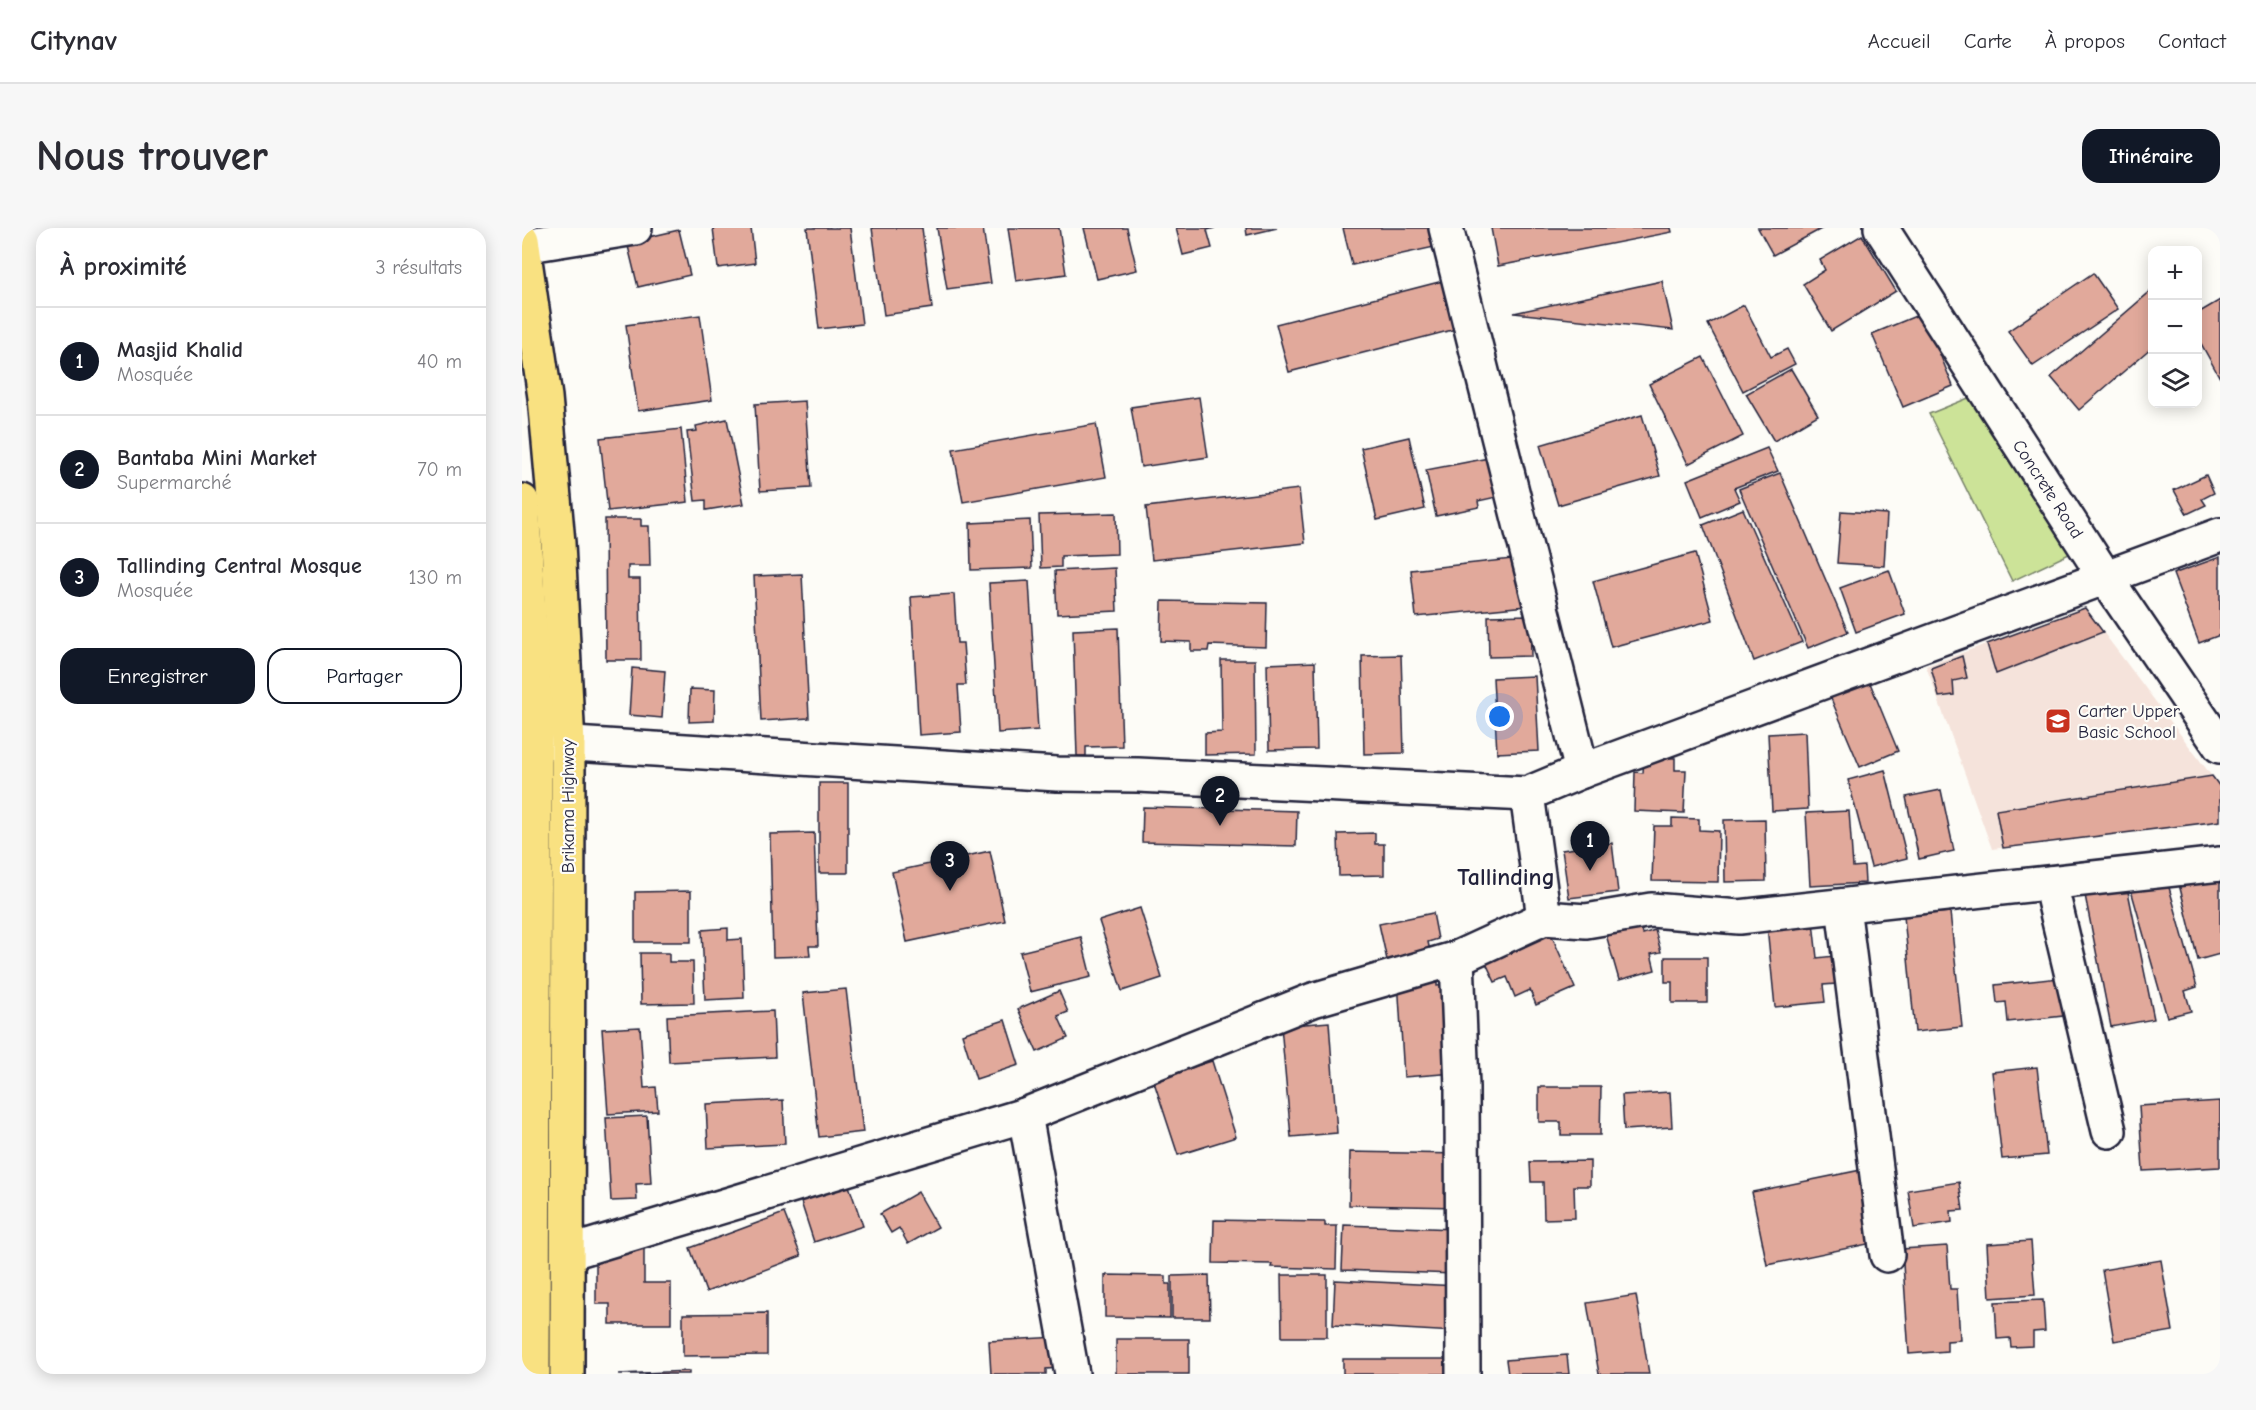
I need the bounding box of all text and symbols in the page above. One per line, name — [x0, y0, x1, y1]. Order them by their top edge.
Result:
text: Citynav — [30, 25, 117, 57]
text: Accueil — [1868, 29, 1931, 53]
text: Carte — [1964, 29, 2012, 53]
text: À propos — [2045, 29, 2125, 53]
text: Contact — [2158, 29, 2226, 53]
button: Itinéraire — [2082, 129, 2220, 183]
text: Nous trouver — [36, 132, 268, 181]
map controls — [2148, 246, 2202, 408]
button: + — [2148, 246, 2202, 300]
text: À proximité — [60, 252, 187, 282]
text: 3 résultats — [375, 256, 462, 279]
button: − — [2148, 300, 2202, 354]
text: Masjid Khalid — [117, 337, 243, 363]
text: 1 — [76, 350, 83, 373]
text: 40 m — [417, 350, 462, 373]
button: layers — [2148, 354, 2202, 408]
text: Mosquée — [117, 363, 193, 386]
street label: Concrete Road — [2008, 436, 2087, 543]
text: Bantaba Mini Market — [117, 445, 316, 471]
text: 2 — [75, 458, 84, 481]
text: 70 m — [417, 458, 462, 481]
text: Supermarché — [117, 471, 231, 494]
text: Tallinding Central Mosque — [117, 553, 362, 579]
text: 3 — [75, 566, 84, 589]
text: 130 m — [409, 566, 462, 589]
text: Mosquée — [117, 579, 193, 602]
button: Enregistrer — [60, 648, 255, 704]
button: Partager — [267, 648, 462, 704]
place label: Carter Upper Basic School — [2078, 701, 2181, 743]
your location — [1485, 702, 1514, 731]
school or university icon: Carter Upper Basic School — [2043, 706, 2073, 736]
street label: Brikama Highway — [558, 738, 579, 873]
pin: 2 — [1200, 776, 1240, 826]
pin: 1 — [1570, 822, 1610, 871]
pin: 3 — [930, 842, 970, 891]
district label: Tallinding — [1457, 863, 1555, 891]

